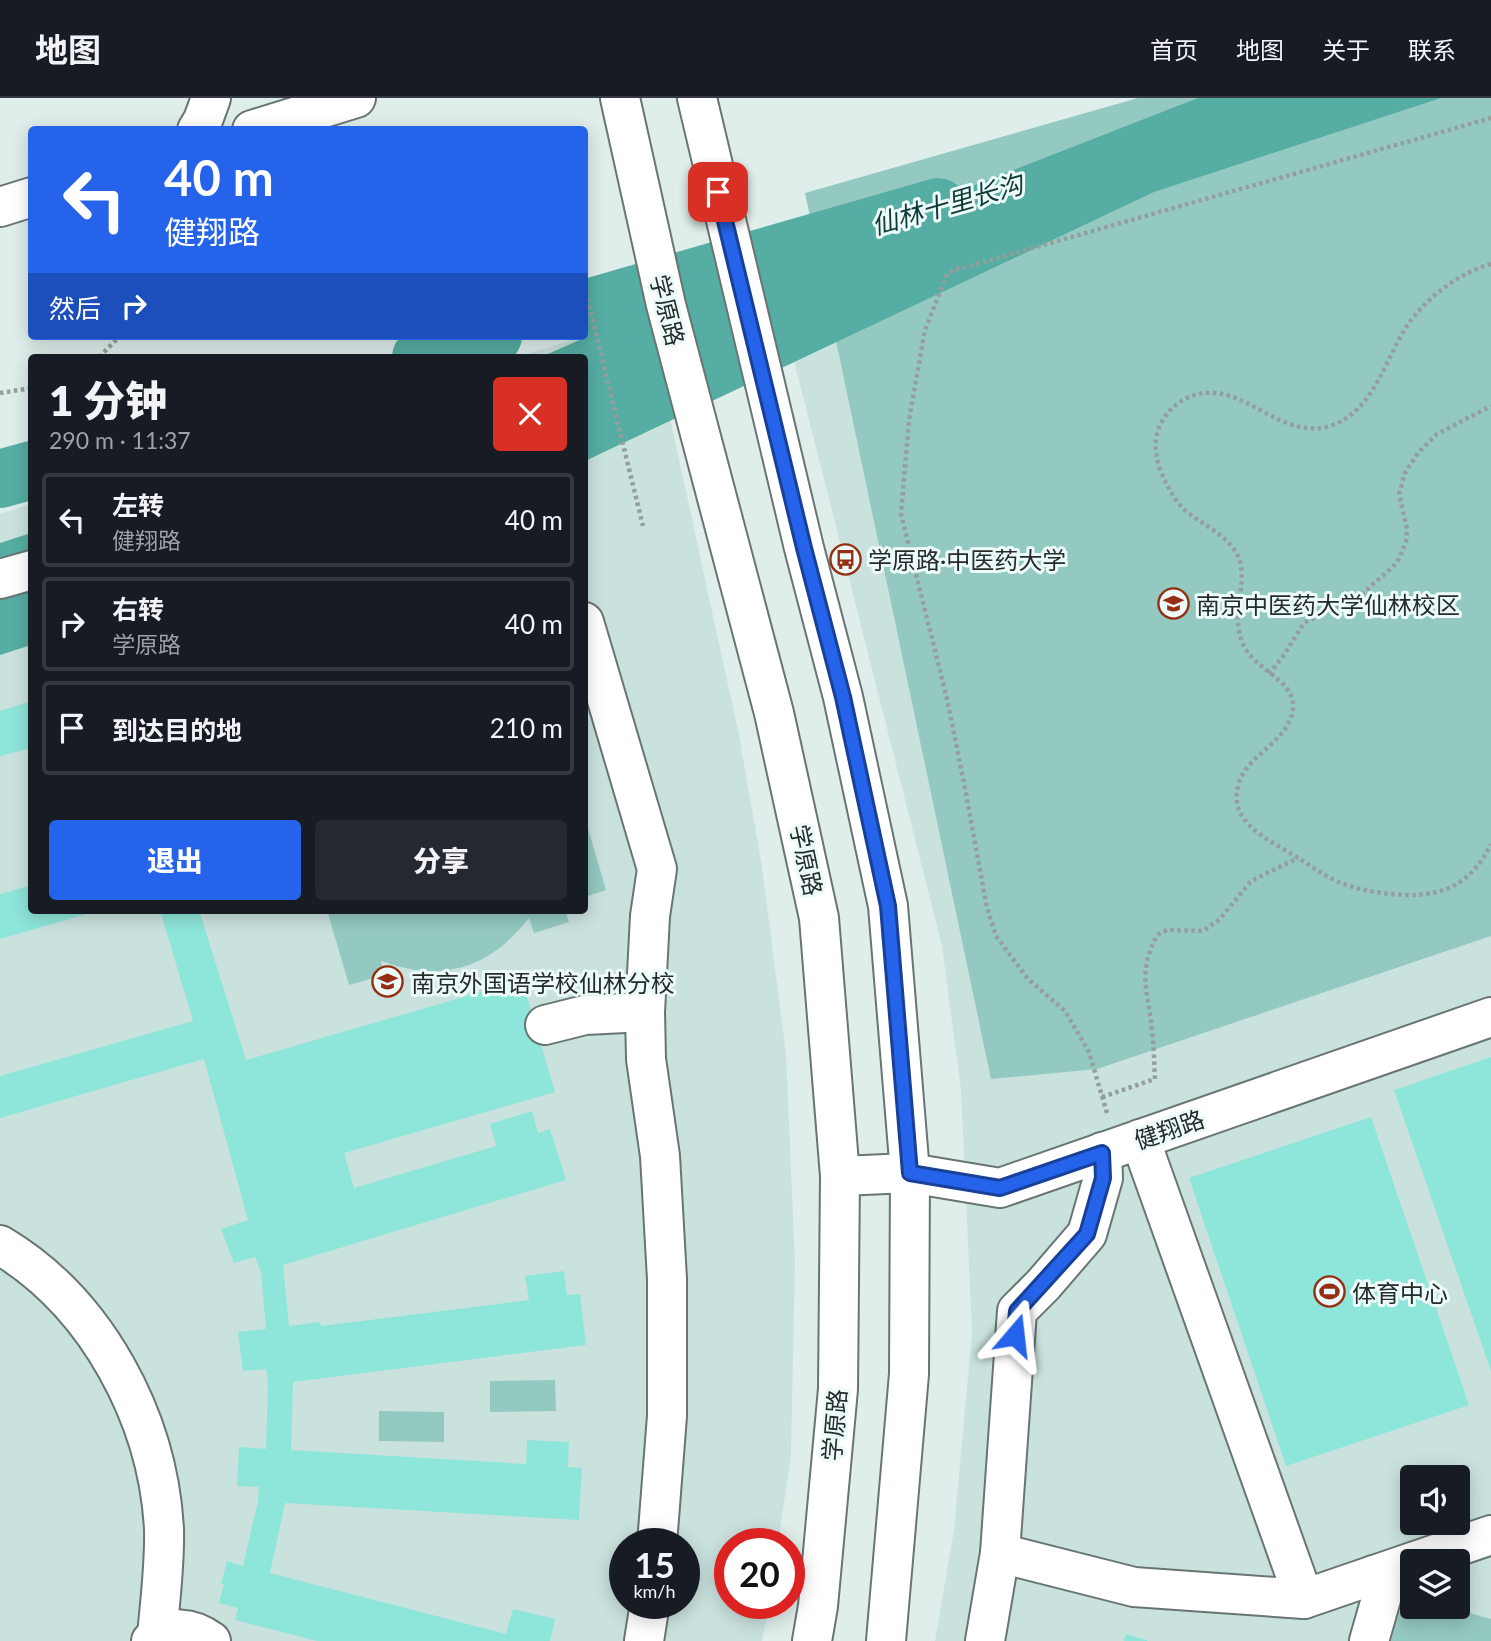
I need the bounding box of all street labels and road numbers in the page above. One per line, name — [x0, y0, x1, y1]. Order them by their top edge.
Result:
street label: 学原路 — [645, 272, 691, 348]
street label: 学原路 — [785, 822, 829, 898]
street label: 健翔路 — [1130, 1104, 1208, 1154]
street label: 学原路 — [816, 1388, 852, 1462]

